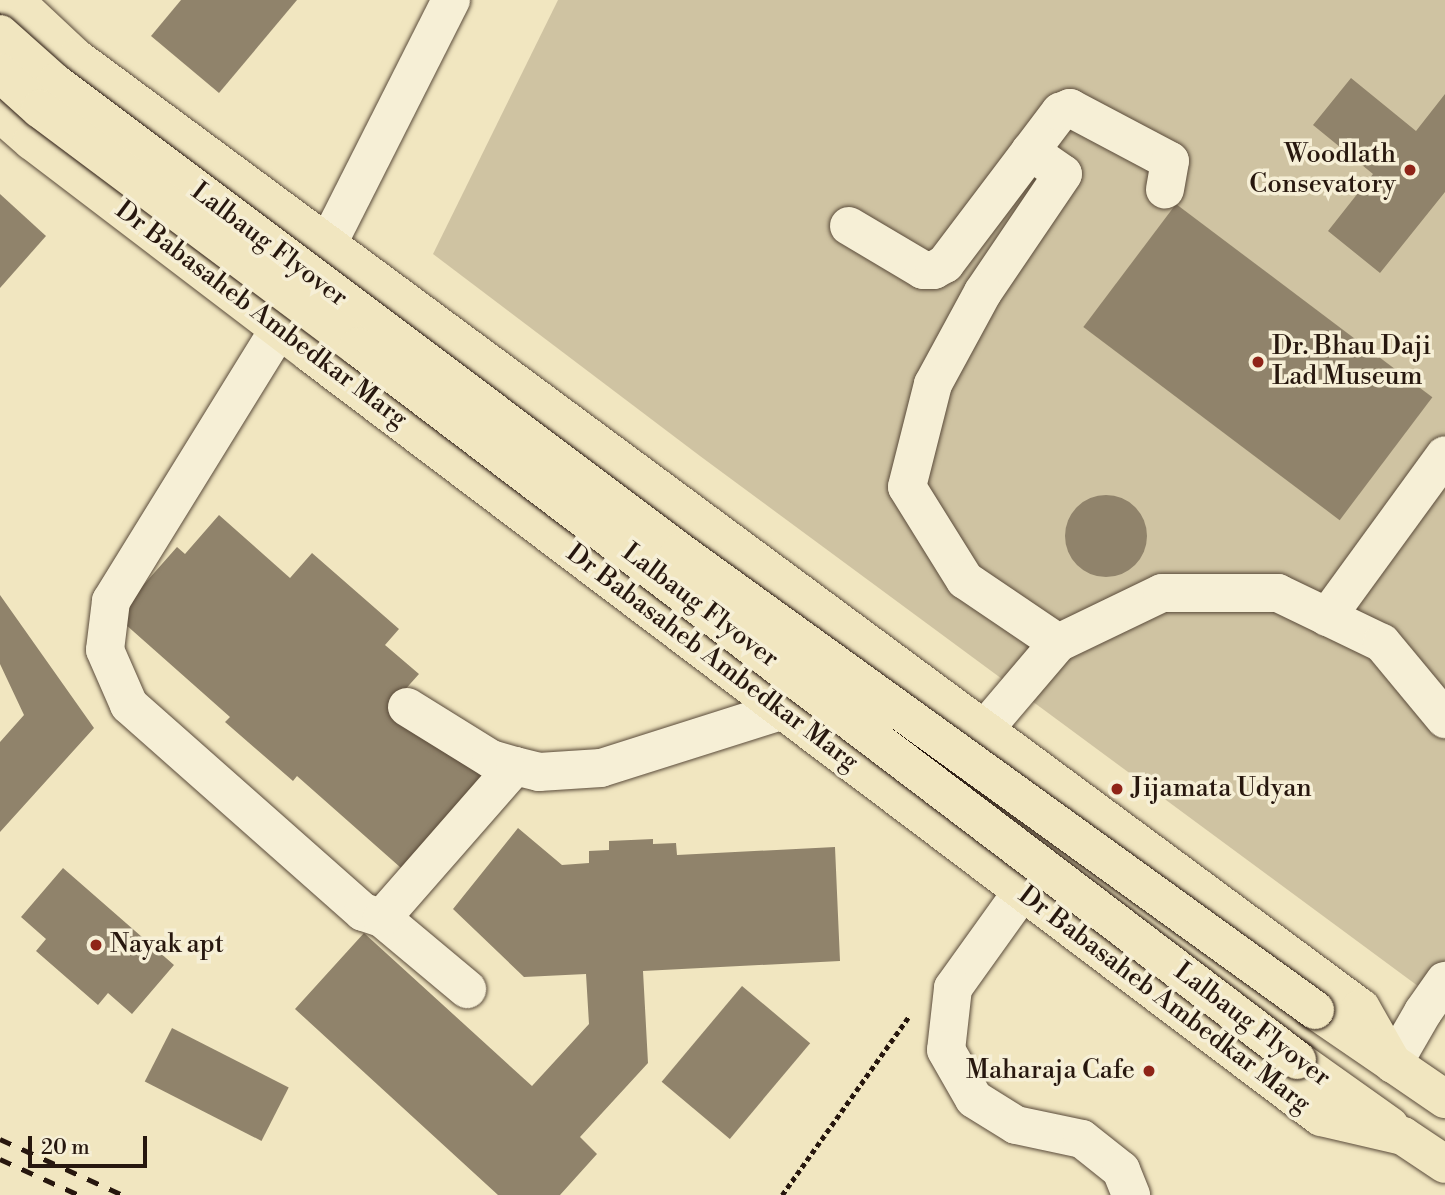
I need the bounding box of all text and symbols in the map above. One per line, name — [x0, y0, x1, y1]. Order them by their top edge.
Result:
place label: Woodlath Consevatory — [1249, 139, 1396, 200]
marker: Woodlath Consevatory — [1402, 162, 1418, 178]
street label: Lalbaug Flyover — [185, 176, 353, 314]
street label: Dr Babasaheb Ambedkar Marg — [109, 195, 413, 435]
place label: Dr. Bhau Daji Lad Museum — [1272, 331, 1431, 392]
marker: Dr. Bhau Daji Lad Museum — [1250, 354, 1266, 370]
street label: Lalbaug Flyover — [616, 537, 784, 675]
street label: Dr Babasaheb Ambedkar Marg — [560, 538, 864, 778]
place label: Jijamata Udyan — [1131, 773, 1312, 805]
marker: Jijamata Udyan — [1109, 781, 1125, 797]
street label: Dr Babasaheb Ambedkar Marg — [1012, 880, 1316, 1120]
place label: Nayak apt — [110, 929, 224, 961]
marker: Nayak apt — [88, 937, 104, 953]
street label: Lalbaug Flyover — [1168, 956, 1336, 1094]
place label: Maharaja Cafe — [966, 1055, 1135, 1087]
marker: Maharaja Cafe — [1141, 1063, 1157, 1079]
scale bar — [32, 1122, 150, 1166]
text: 20 m — [41, 1135, 90, 1161]

